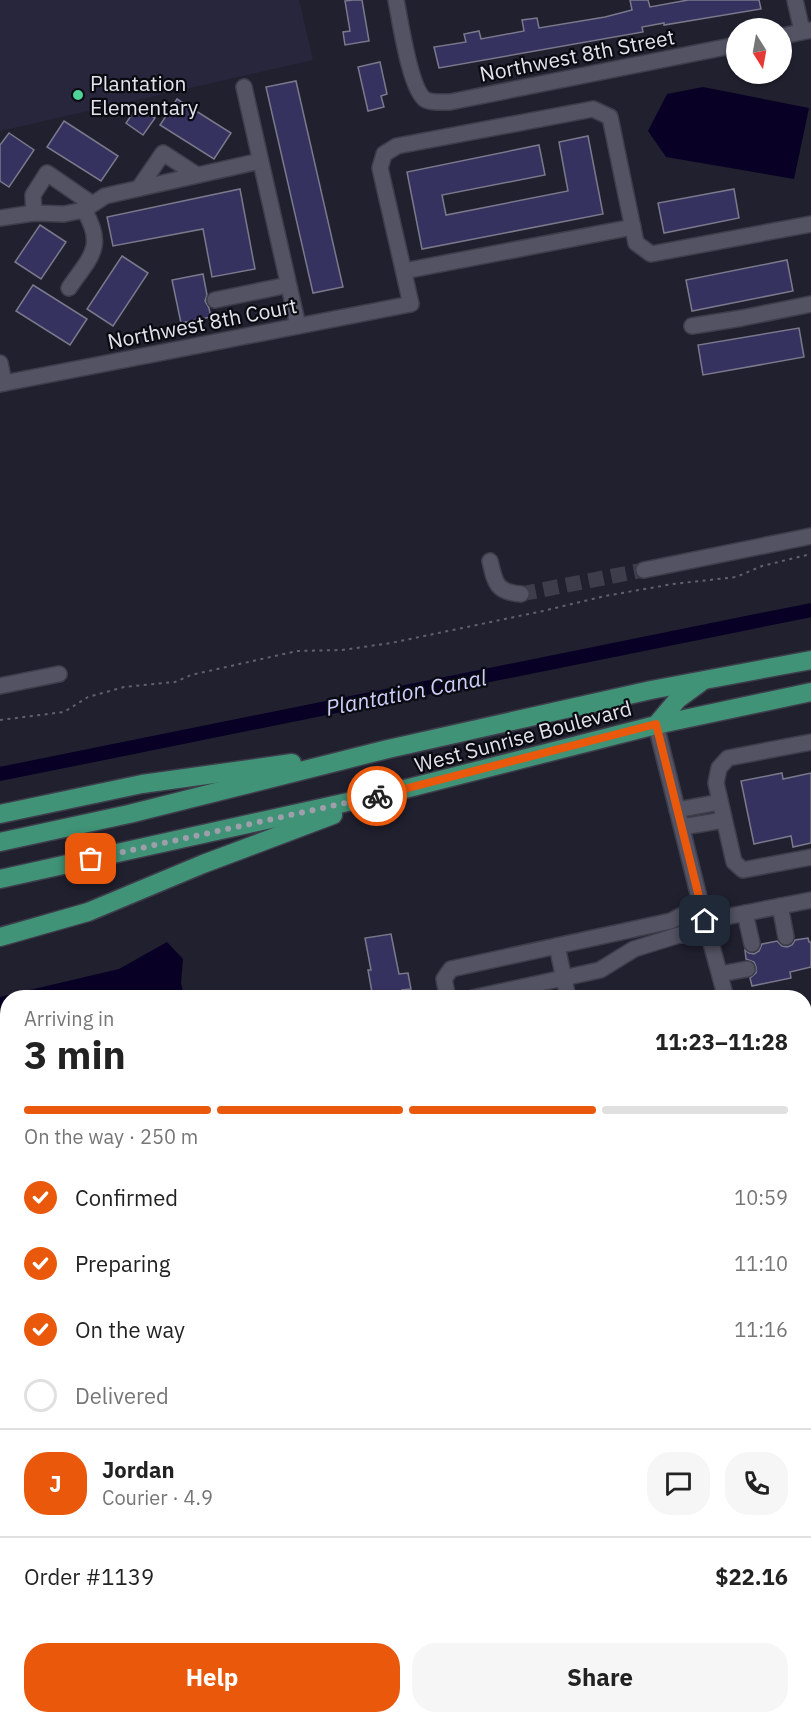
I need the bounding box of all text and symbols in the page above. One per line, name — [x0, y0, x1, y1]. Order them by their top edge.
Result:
north arrow — [726, 18, 792, 84]
map controls — [726, 18, 792, 84]
street label: Northwest 8th Street — [477, 22, 677, 88]
place label: Plantation Elementary — [90, 69, 199, 121]
marker: Plantation Elementary — [71, 88, 85, 102]
street label: Northwest 8th Court — [105, 291, 299, 355]
water label: Plantation Canal — [323, 662, 489, 722]
street label: West Sunrise Boulevard — [411, 694, 635, 778]
courier — [347, 766, 407, 826]
icon: bike — [361, 780, 394, 813]
pin — [65, 833, 116, 884]
icon: bag — [74, 842, 107, 875]
pin — [679, 895, 730, 946]
icon: home — [688, 904, 721, 937]
text: Arriving in — [24, 1005, 114, 1032]
text: 11:23–11:28 — [655, 1027, 788, 1056]
text: 3 min — [24, 1029, 126, 1080]
text: On the way · 250 m — [24, 1123, 198, 1150]
icon: check — [24, 1181, 57, 1214]
text: Confirmed — [75, 1183, 178, 1212]
text: 10:59 — [734, 1184, 788, 1211]
icon: check — [24, 1247, 57, 1280]
text: Preparing — [75, 1249, 170, 1278]
text: 11:10 — [734, 1250, 788, 1277]
icon: check — [24, 1313, 57, 1346]
text: On the way — [75, 1315, 185, 1344]
text: 11:16 — [734, 1316, 788, 1343]
text: Delivered — [75, 1381, 169, 1410]
button: chat — [647, 1452, 710, 1515]
button: phone — [725, 1452, 788, 1515]
text: Jordan — [102, 1455, 175, 1484]
text: J — [49, 1469, 62, 1498]
text: Courier · 4.9 — [102, 1484, 213, 1511]
text: Order #1139 — [24, 1562, 154, 1591]
text: $22.16 — [715, 1562, 788, 1591]
button: Help — [24, 1643, 400, 1712]
button: Share — [412, 1643, 788, 1712]

